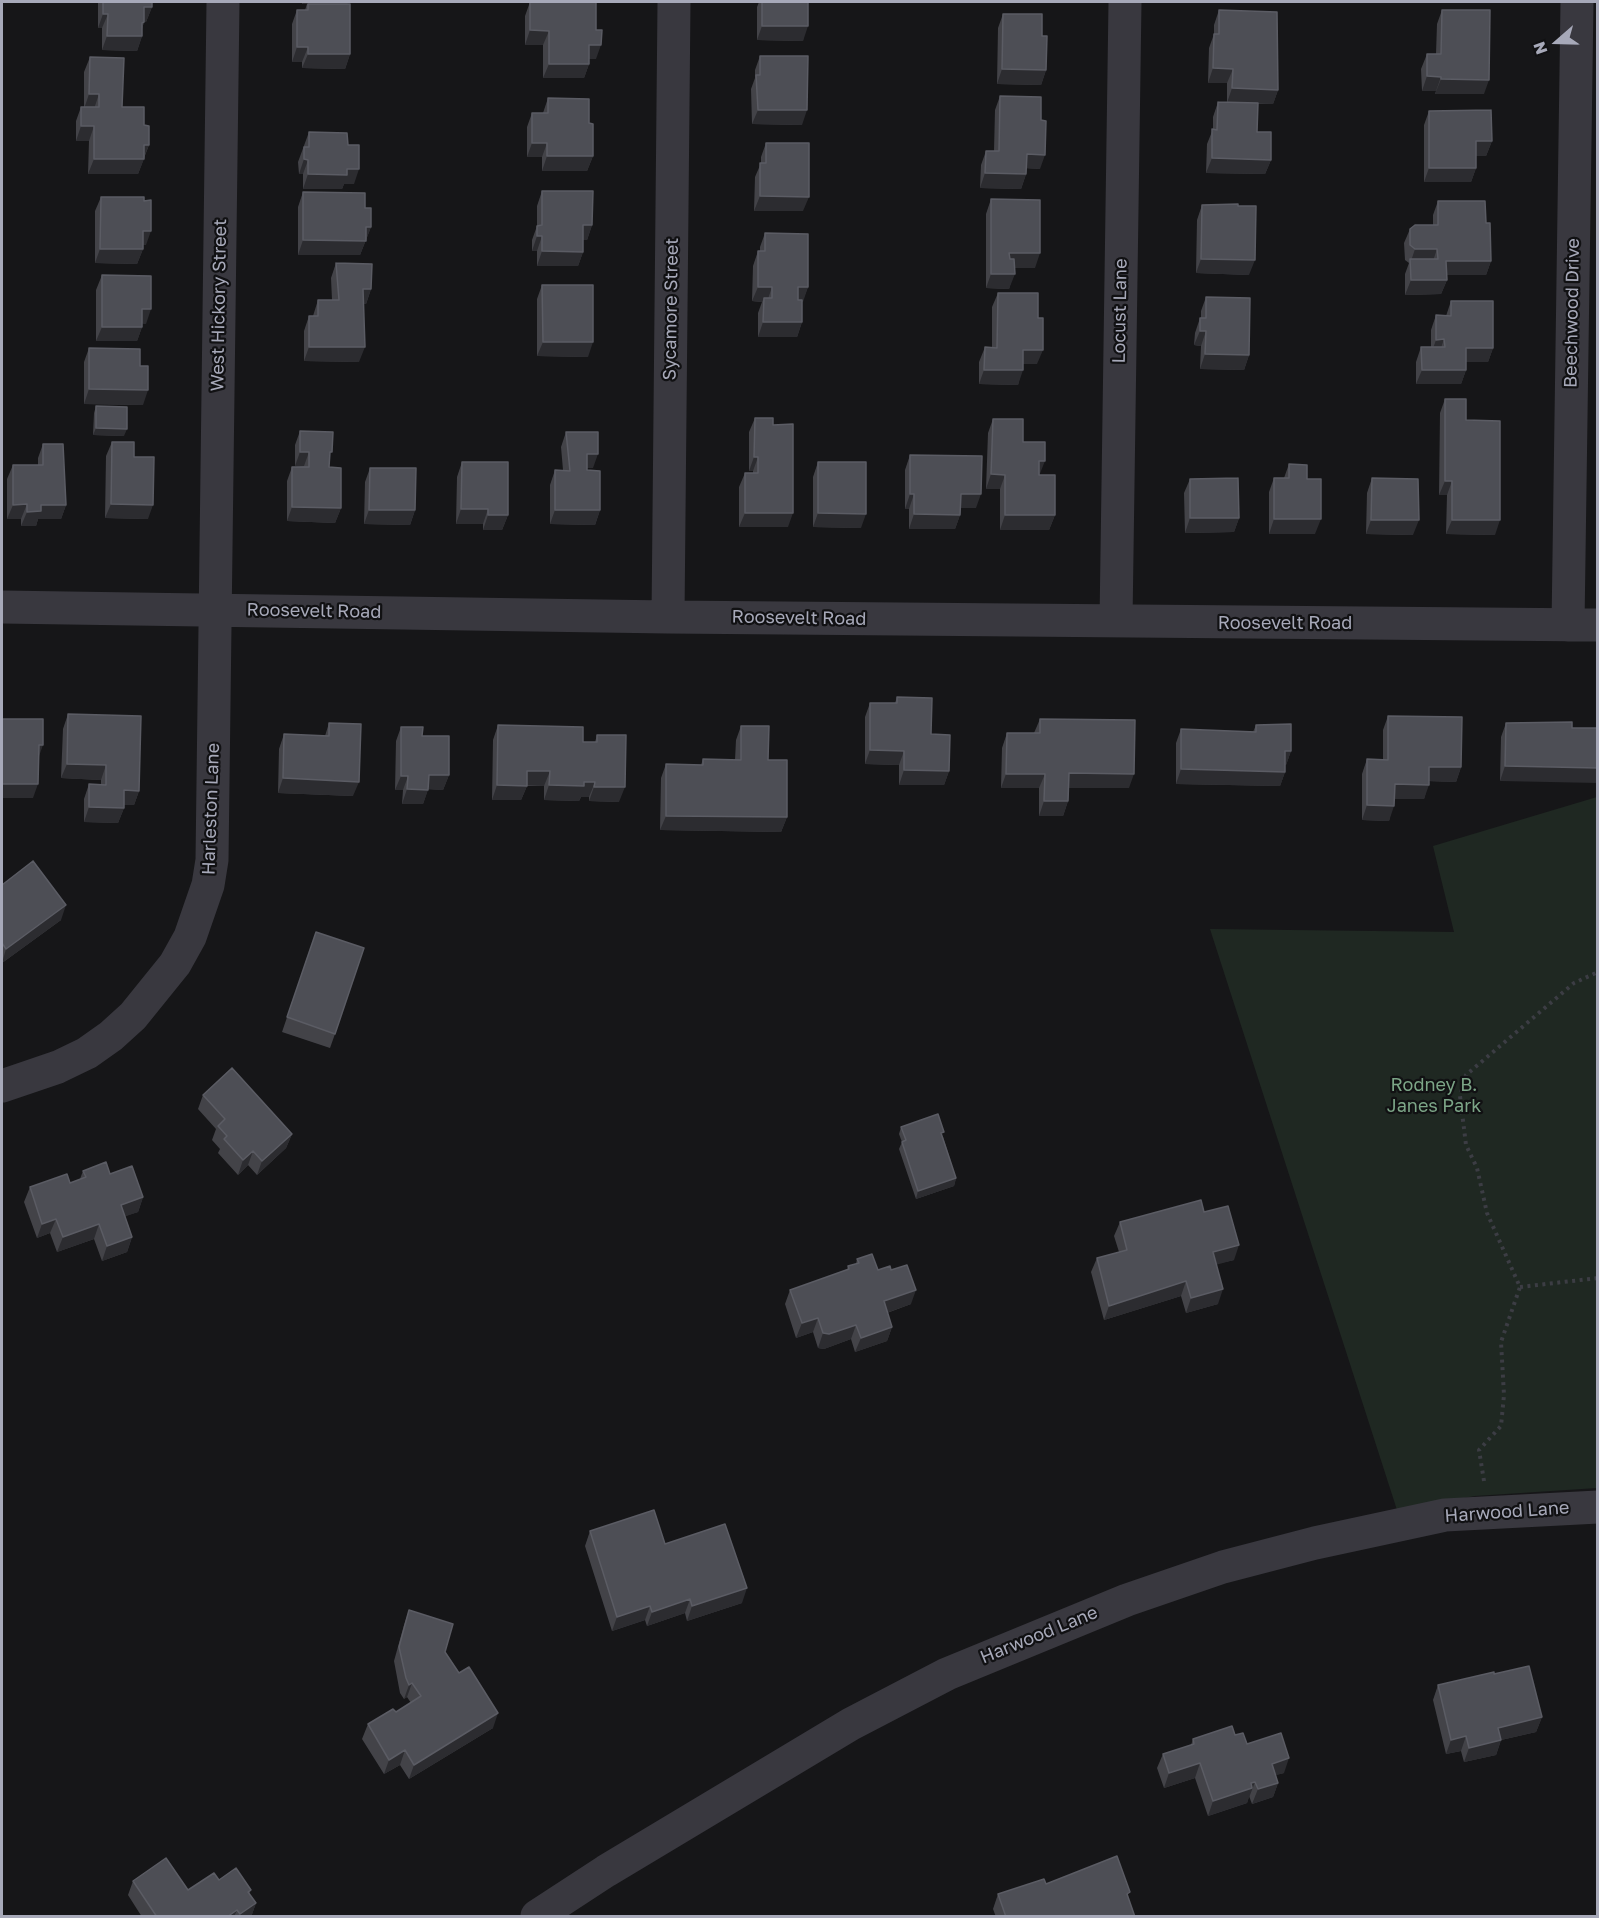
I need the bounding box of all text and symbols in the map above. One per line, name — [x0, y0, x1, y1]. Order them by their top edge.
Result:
north arrow — [1527, 12, 1587, 72]
text: N — [1529, 39, 1552, 57]
street label: West Hickory Street — [207, 219, 231, 391]
street label: Sycamore Street — [659, 237, 683, 381]
street label: Beechwood Drive — [1560, 238, 1584, 388]
street label: Locust Lane — [1108, 258, 1132, 364]
street label: Roosevelt Road — [247, 599, 381, 623]
street label: Roosevelt Road — [732, 606, 866, 630]
street label: Roosevelt Road — [1218, 612, 1352, 634]
street label: Harleston Lane — [198, 743, 224, 875]
park label: Rodney B. Janes Park — [1387, 1074, 1481, 1116]
street label: Harwood Lane — [1444, 1497, 1570, 1527]
street label: Harwood Lane — [977, 1602, 1101, 1668]

